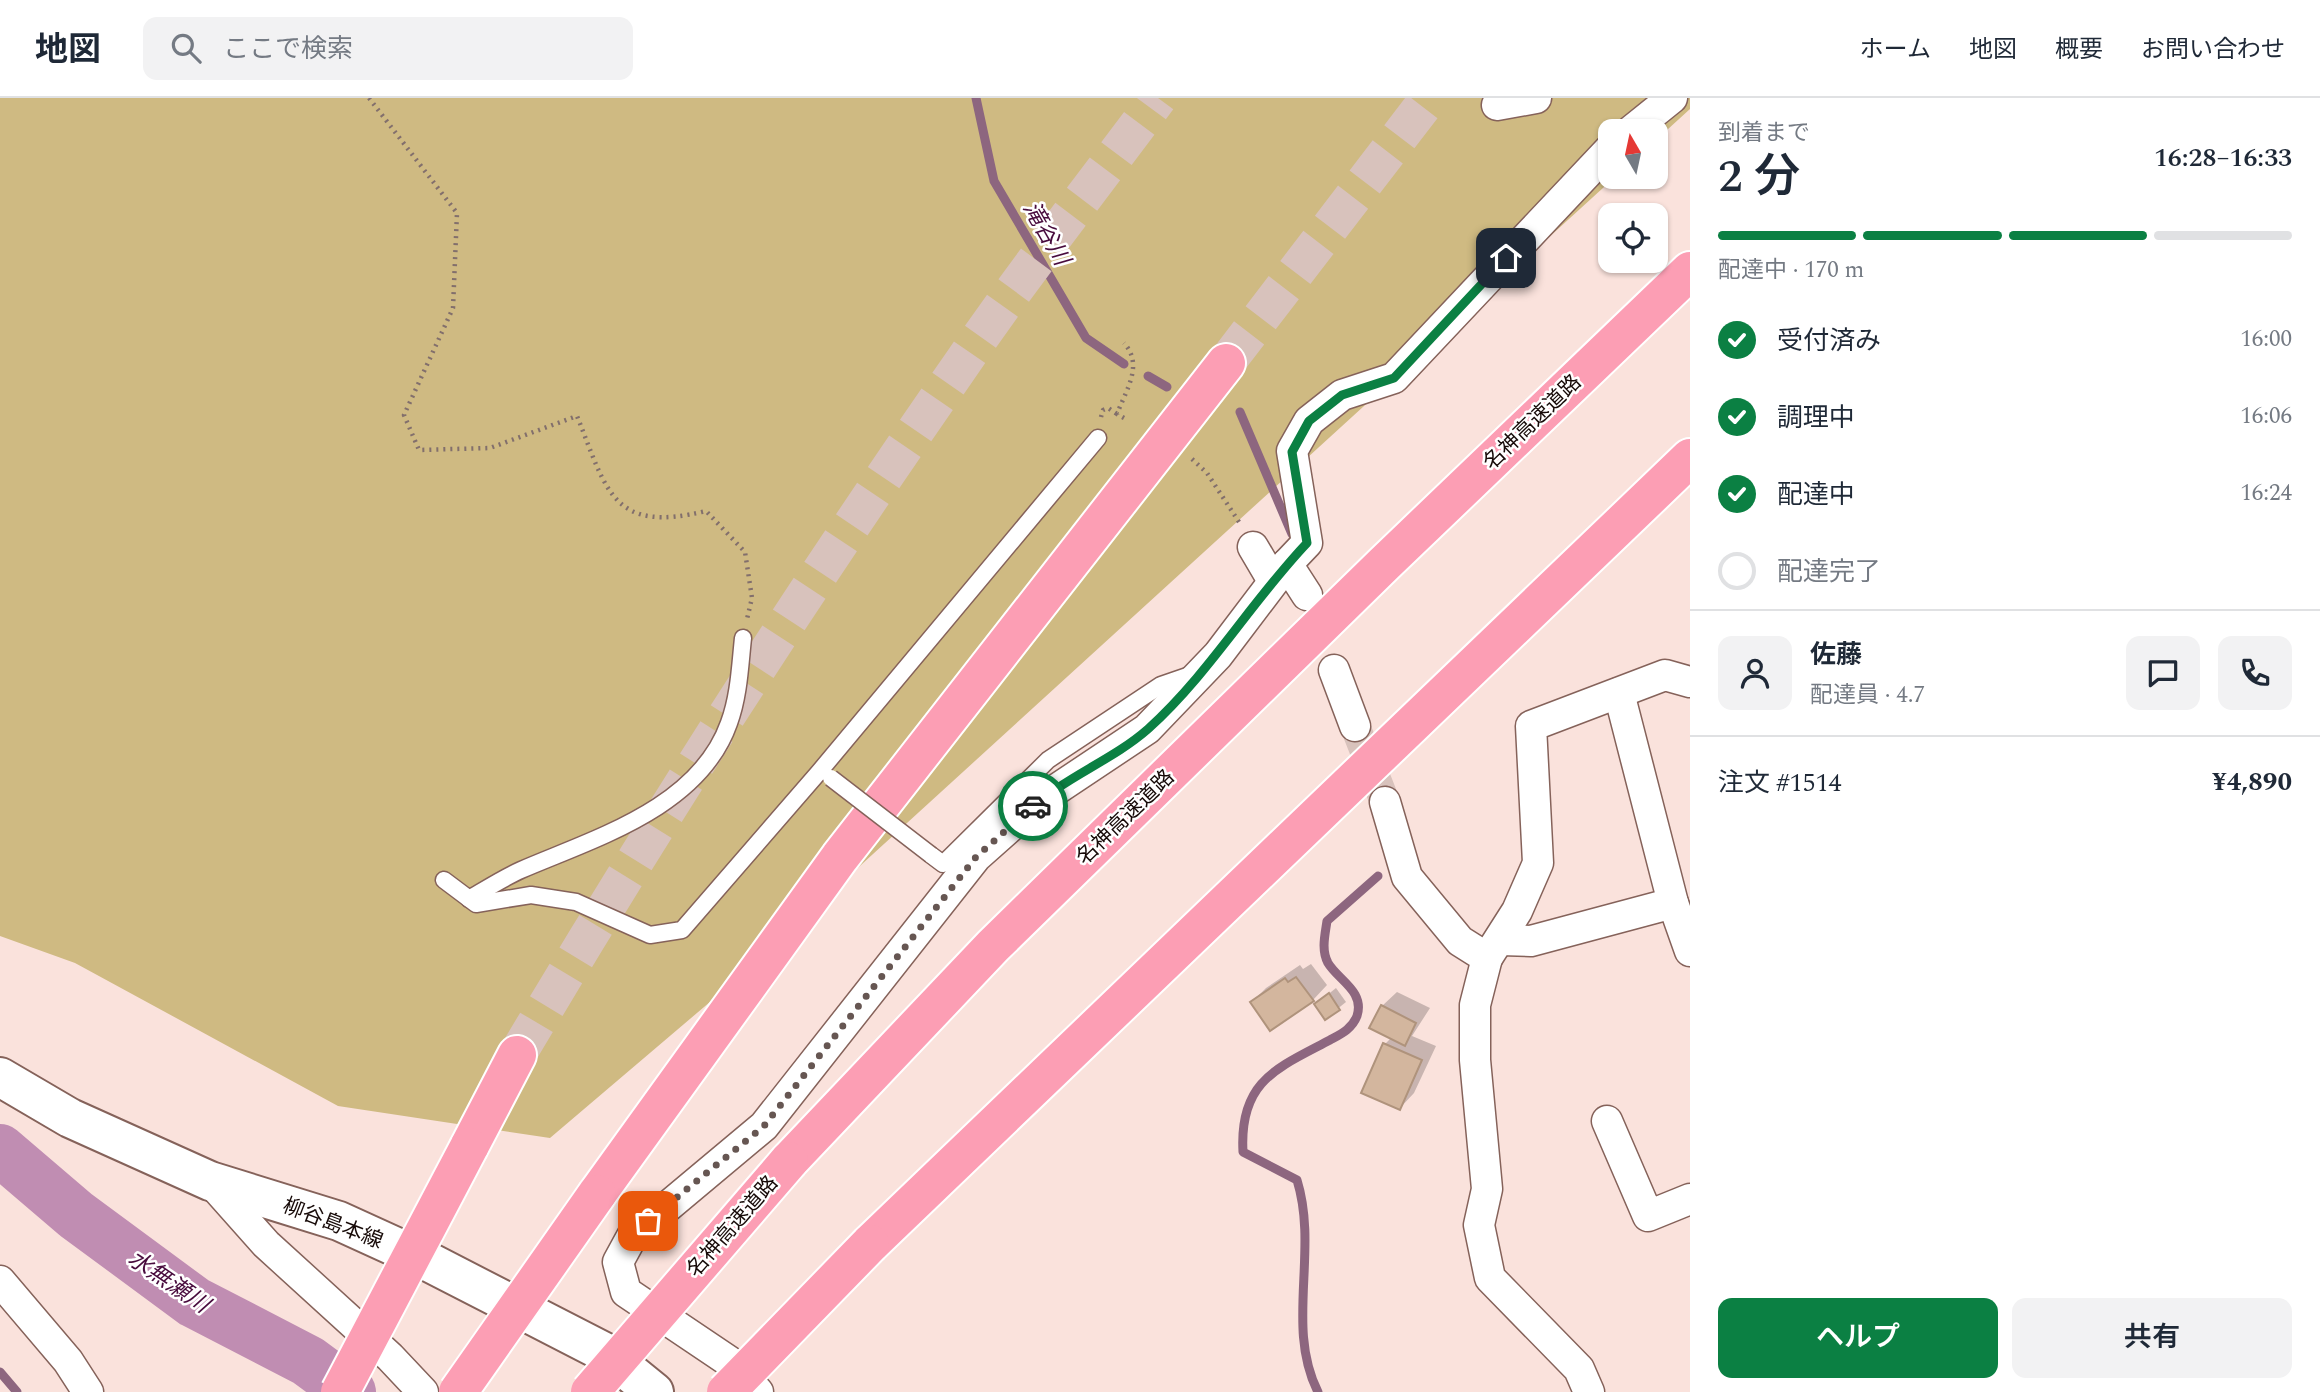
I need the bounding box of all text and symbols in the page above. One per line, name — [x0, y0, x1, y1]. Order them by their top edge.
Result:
search box — [143, 17, 633, 80]
text: 地図 — [35, 25, 101, 75]
icon: search — [167, 29, 205, 67]
text: ここで検索 — [223, 29, 353, 69]
text: ホーム — [1860, 32, 1931, 68]
text: 地図 — [1969, 32, 2017, 68]
text: 概要 — [2055, 32, 2103, 68]
text: お問い合わせ — [2141, 32, 2285, 68]
text: 到着まで — [1718, 116, 1810, 151]
north arrow — [1598, 119, 1668, 189]
map controls — [1598, 119, 1668, 273]
text: 16:28–16:33 — [2154, 138, 2292, 178]
text: 2 分 — [1718, 142, 1800, 212]
water label: 滝谷川 — [1013, 195, 1080, 275]
button: locate — [1598, 203, 1668, 273]
pin — [1476, 228, 1536, 288]
icon: home — [1487, 239, 1525, 277]
text: 配達中 · 170 m — [1718, 253, 1864, 288]
icon: check — [1718, 321, 1756, 359]
text: 受付済み — [1777, 321, 1881, 361]
text: 16:00 — [2240, 322, 2292, 357]
street label: 名神高速道路 — [1476, 367, 1589, 478]
icon: check — [1718, 398, 1756, 436]
text: 調理中 — [1777, 398, 1855, 438]
text: 16:06 — [2240, 399, 2292, 434]
icon: check — [1718, 475, 1756, 513]
text: 配達中 — [1777, 475, 1855, 515]
text: 16:24 — [2240, 476, 2292, 511]
text: 配達完了 — [1777, 552, 1881, 592]
text: 佐藤 — [1810, 635, 1862, 675]
button: person — [1718, 636, 1792, 710]
button: chat — [2126, 636, 2200, 710]
button: phone — [2218, 636, 2292, 710]
text: 配達員 · 4.7 — [1810, 678, 1925, 713]
street label: 名神高速道路 — [1069, 762, 1182, 873]
text: ¥4,890 — [2212, 762, 2292, 802]
text: 注文 #1514 — [1718, 763, 1842, 803]
courier — [998, 771, 1068, 841]
icon: car — [1014, 787, 1052, 825]
street label: 名神高速道路 — [679, 1169, 786, 1285]
street label: 柳谷島本線 — [278, 1190, 387, 1258]
pin — [618, 1191, 678, 1251]
icon: bag — [629, 1202, 667, 1240]
water label: 水無瀬川 — [120, 1242, 219, 1324]
button: ヘルプ — [1718, 1298, 1998, 1378]
button: 共有 — [2012, 1298, 2292, 1378]

